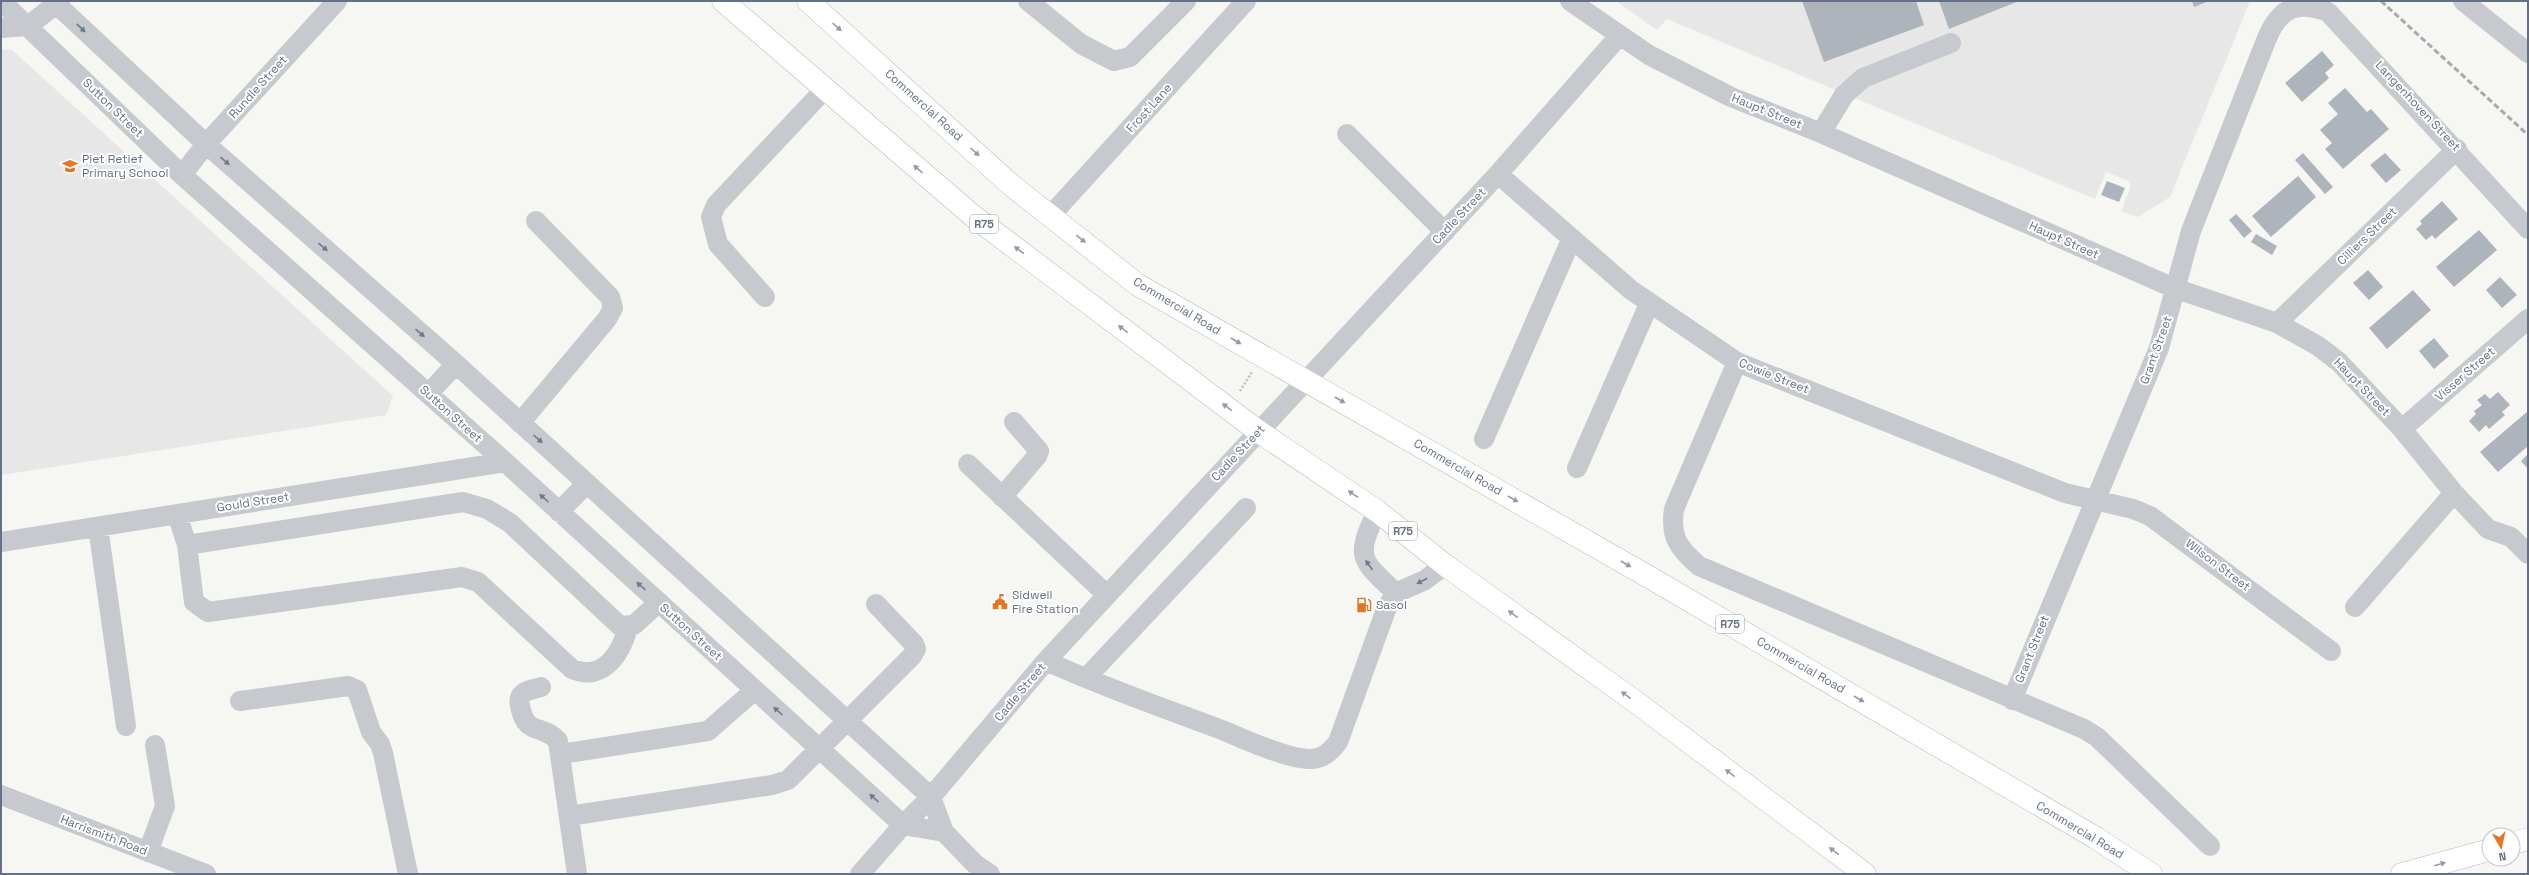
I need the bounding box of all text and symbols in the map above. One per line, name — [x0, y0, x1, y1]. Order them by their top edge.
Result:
one-way arrow — [833, 22, 842, 31]
one-way arrow — [76, 23, 86, 32]
street label: Rundle Street — [225, 52, 291, 122]
street label: Langenhoven Street — [2372, 57, 2464, 155]
street label: Commercial Road — [882, 66, 966, 144]
street label: Sutton Street — [79, 75, 147, 141]
street label: Frost Lane — [1123, 80, 1175, 136]
street label: Haupt Street — [1729, 90, 1805, 132]
one-way arrow — [970, 147, 980, 157]
place label: Piet Retief Primary School — [82, 151, 169, 181]
one-way arrow — [221, 156, 230, 165]
school or university icon: Piet Retief Primary School — [61, 157, 79, 175]
one-way arrow — [913, 164, 923, 173]
street label: Cadle Street — [1429, 184, 1489, 248]
street label: Cilliers Street — [2334, 203, 2400, 269]
road number: R75 — [970, 215, 998, 233]
street label: Haupt Street — [2027, 217, 2101, 263]
one-way arrow — [1076, 235, 1087, 244]
one-way arrow — [318, 242, 328, 252]
one-way arrow — [1014, 246, 1025, 255]
street label: Commercial Road — [1130, 273, 1224, 339]
street label: Grant Street — [2136, 314, 2176, 386]
one-way arrow — [1117, 325, 1128, 333]
one-way arrow — [416, 328, 425, 337]
one-way arrow — [1230, 338, 1242, 345]
street label: Visser Street — [2432, 344, 2498, 404]
street label: Cowie Street — [1737, 355, 1811, 397]
street label: Haupt Street — [2330, 355, 2394, 419]
street label: Sutton Street — [416, 382, 486, 446]
one-way arrow — [1334, 396, 1345, 403]
one-way arrow — [1221, 403, 1232, 411]
street label: Cadle Street — [1208, 421, 1268, 485]
one-way arrow — [532, 434, 543, 443]
street label: Commercial Road — [1411, 435, 1505, 499]
street label: Gould Street — [216, 488, 290, 516]
one-way arrow — [1347, 490, 1358, 498]
one-way arrow — [540, 494, 549, 503]
one-way arrow — [1507, 496, 1519, 503]
road number: R75 — [1389, 522, 1417, 540]
street label: Wilson Street — [2182, 535, 2254, 595]
one-way arrow — [1364, 560, 1373, 571]
one-way arrow — [1620, 560, 1632, 567]
one-way arrow — [1416, 578, 1428, 585]
one-way arrow — [635, 581, 646, 590]
place label: Sidwell Fire Station — [1012, 587, 1079, 617]
public building icon: Sidwell Fire Station — [991, 593, 1009, 611]
fuel station icon: Sasol — [1355, 596, 1373, 614]
place label: Sasol — [1376, 597, 1407, 613]
street label: Sutton Street — [656, 600, 726, 664]
one-way arrow — [1507, 610, 1518, 618]
street label: Grant Street — [2011, 613, 2053, 685]
road number: R75 — [1716, 615, 1744, 633]
street label: Commercial Road — [1754, 633, 1848, 697]
street label: Cadle Street — [991, 659, 1049, 725]
one-way arrow — [1620, 691, 1631, 699]
one-way arrow — [1853, 696, 1865, 703]
one-way arrow — [773, 706, 783, 716]
one-way arrow — [1724, 768, 1735, 777]
one-way arrow — [869, 794, 879, 803]
street label: Commercial Road — [2033, 797, 2127, 863]
street label: Harrismith Road — [58, 811, 150, 859]
north arrow — [2481, 827, 2521, 867]
one-way arrow — [1828, 846, 1839, 855]
text: N — [2498, 849, 2507, 864]
one-way arrow — [2434, 861, 2446, 867]

